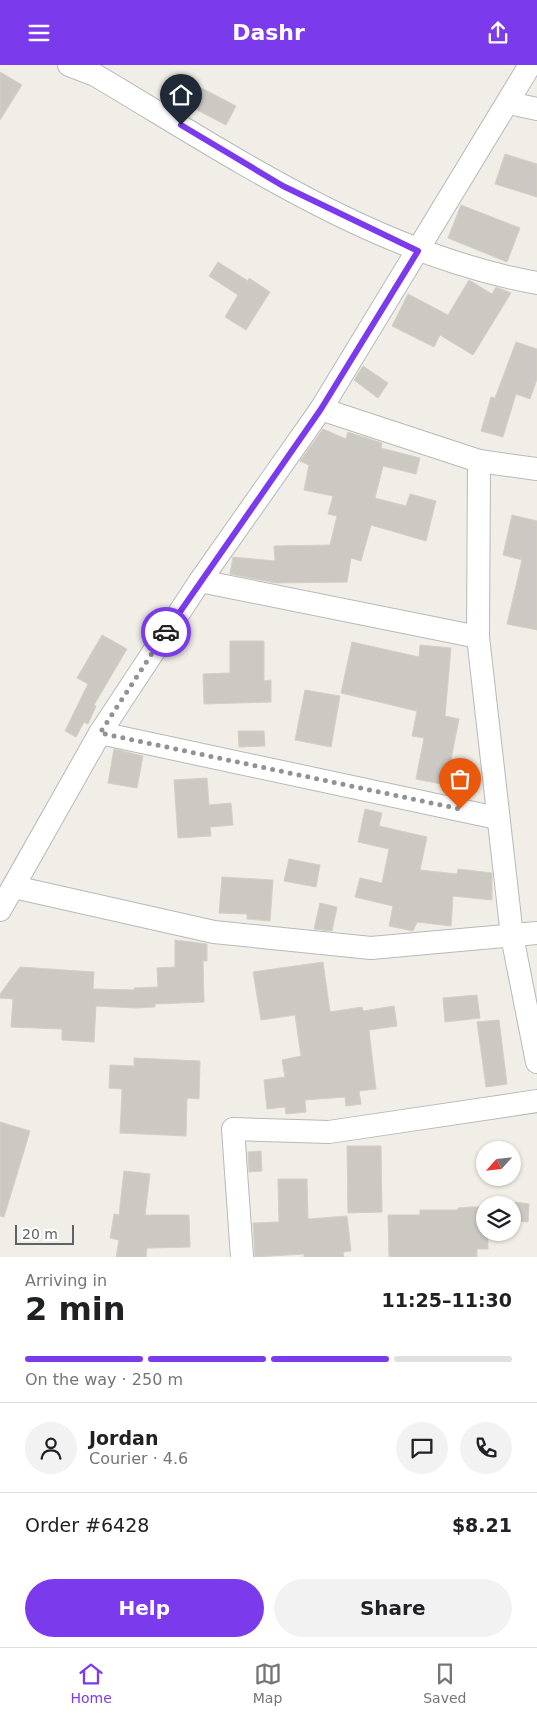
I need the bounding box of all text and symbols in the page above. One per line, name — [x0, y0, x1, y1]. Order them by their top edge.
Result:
icon: menu — [25, 19, 53, 47]
icon: share — [484, 19, 512, 47]
text: Dashr — [232, 20, 305, 45]
pin — [160, 74, 202, 125]
icon: home — [167, 81, 195, 109]
courier — [141, 607, 191, 657]
icon: car — [152, 618, 180, 646]
pin — [439, 758, 481, 809]
icon: bag — [446, 765, 474, 793]
north arrow — [476, 1141, 521, 1186]
map controls — [476, 1141, 521, 1241]
button: layers — [476, 1196, 521, 1241]
scale bar — [15, 1222, 74, 1245]
text: 20 m — [22, 1226, 58, 1242]
text: Arriving in — [25, 1271, 107, 1290]
text: 11:25–11:30 — [382, 1289, 512, 1311]
text: 2 min — [25, 1290, 126, 1328]
text: On the way · 250 m — [25, 1370, 183, 1389]
button: person — [25, 1422, 77, 1474]
button: chat — [396, 1422, 448, 1474]
button: phone — [460, 1422, 512, 1474]
text: Jordan — [89, 1427, 158, 1449]
text: Courier · 4.6 — [89, 1449, 188, 1468]
text: Order #6428 — [25, 1514, 149, 1536]
text: $8.21 — [452, 1514, 512, 1536]
button: Help — [25, 1579, 264, 1637]
button: Share — [274, 1579, 512, 1637]
tab: Home — [70, 1660, 112, 1706]
tab: Map — [253, 1660, 282, 1706]
tab: Saved — [423, 1660, 467, 1706]

